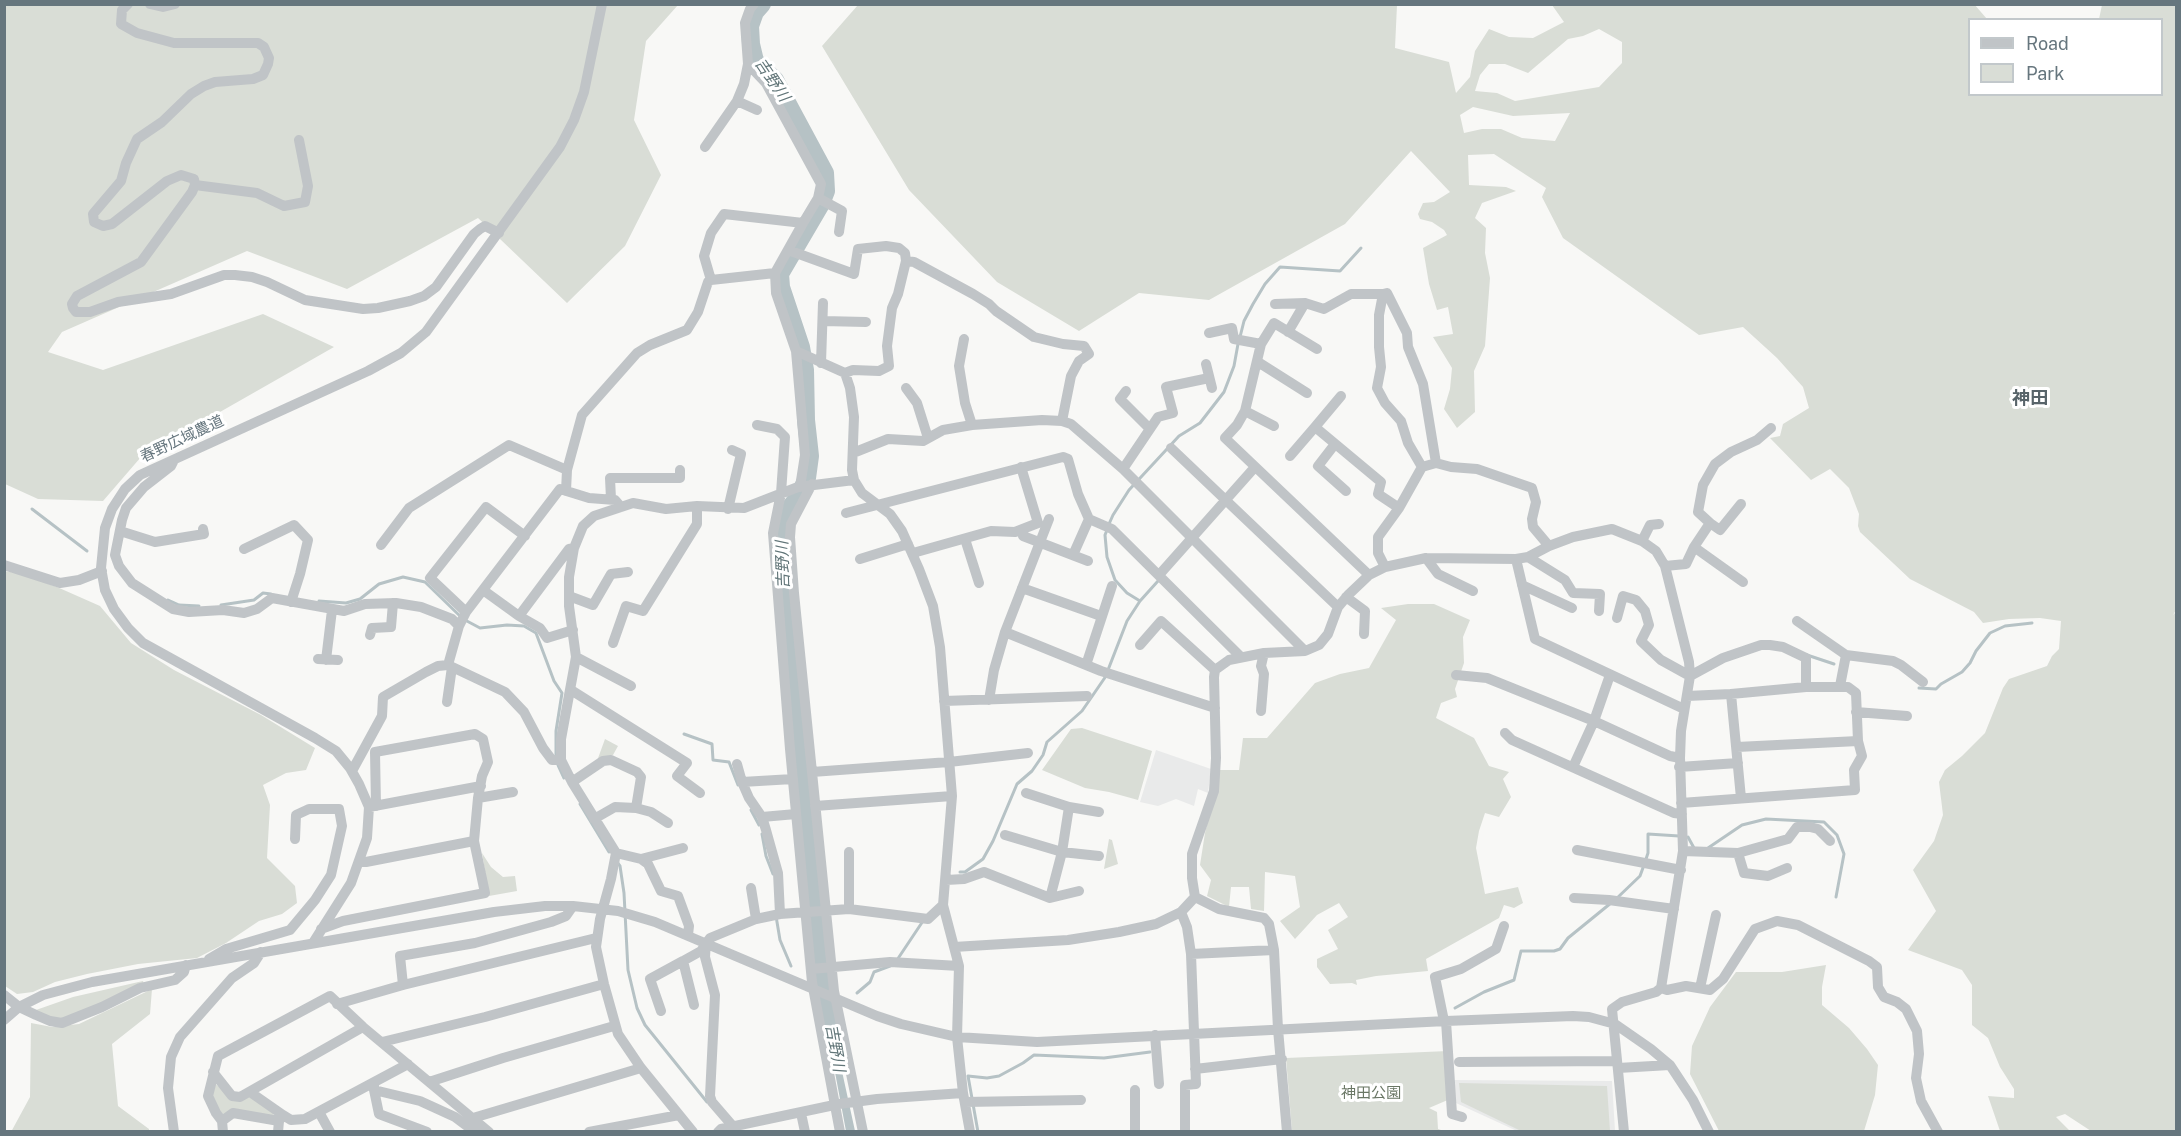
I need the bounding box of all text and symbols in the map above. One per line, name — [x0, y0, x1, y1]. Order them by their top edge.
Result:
legend — [1968, 18, 2163, 96]
text: Road — [2026, 33, 2069, 54]
water label: 吉野川 — [751, 55, 793, 105]
text: Park — [2026, 63, 2064, 84]
district label: 神田 — [2012, 387, 2048, 409]
street label: 春野広域農道 — [137, 412, 227, 466]
water label: 吉野川 — [773, 541, 793, 589]
water label: 吉野川 — [821, 1023, 849, 1073]
park label: 神田公園 — [1341, 1084, 1401, 1102]

